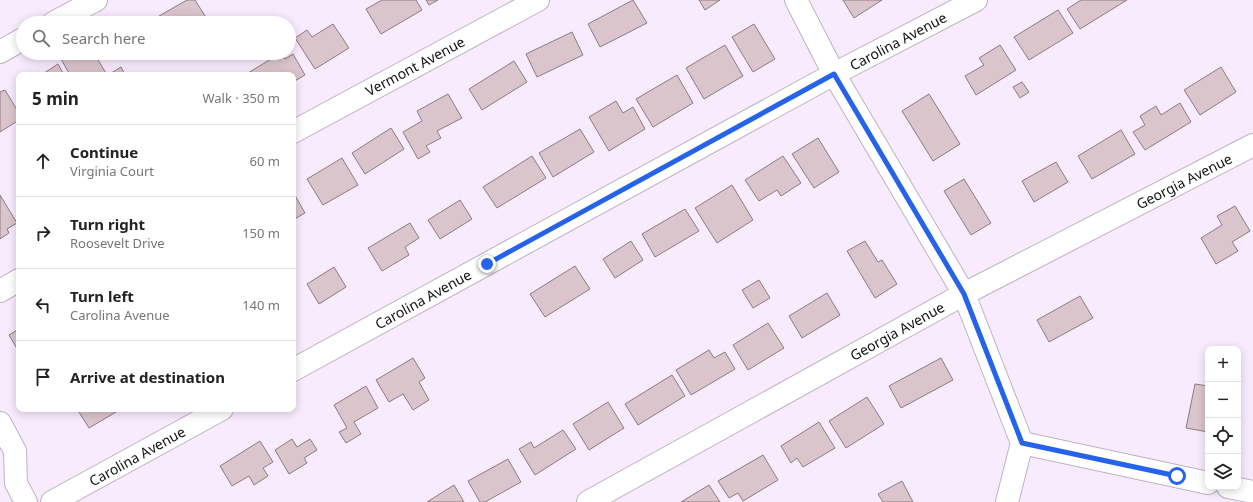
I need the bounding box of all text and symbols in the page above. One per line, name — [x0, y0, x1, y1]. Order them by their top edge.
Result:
street label: Carolina Avenue — [846, 7, 950, 75]
search box — [16, 16, 296, 60]
icon: search — [30, 27, 52, 49]
text: Search here — [62, 28, 145, 48]
street label: Vermont Avenue — [362, 32, 468, 100]
text: 5 min — [32, 87, 79, 110]
text: Walk · 350 m — [202, 89, 280, 107]
text: Continue — [70, 142, 138, 162]
street label: Georgia Avenue — [1133, 149, 1235, 213]
icon: ahead — [32, 150, 54, 172]
text: 60 m — [250, 152, 280, 170]
text: Virginia Court — [70, 162, 154, 180]
text: Turn right — [70, 214, 145, 234]
icon: right — [32, 222, 54, 244]
text: 150 m — [242, 224, 280, 242]
text: Roosevelt Drive — [70, 234, 165, 252]
route end — [478, 255, 496, 273]
street label: Carolina Avenue — [372, 265, 475, 333]
text: Turn left — [70, 286, 134, 306]
icon: left — [32, 294, 54, 316]
text: 140 m — [242, 296, 280, 314]
street label: Georgia Avenue — [846, 297, 948, 365]
text: Carolina Avenue — [70, 306, 170, 324]
map controls — [1205, 346, 1241, 490]
button: + — [1205, 346, 1241, 382]
icon: arrive — [32, 366, 54, 388]
text: Arrive at destination — [70, 367, 225, 387]
button: − — [1205, 382, 1241, 418]
button: locate — [1205, 418, 1241, 454]
street label: Carolina Avenue — [86, 422, 189, 490]
button: layers — [1205, 454, 1241, 490]
route start — [1168, 467, 1186, 485]

